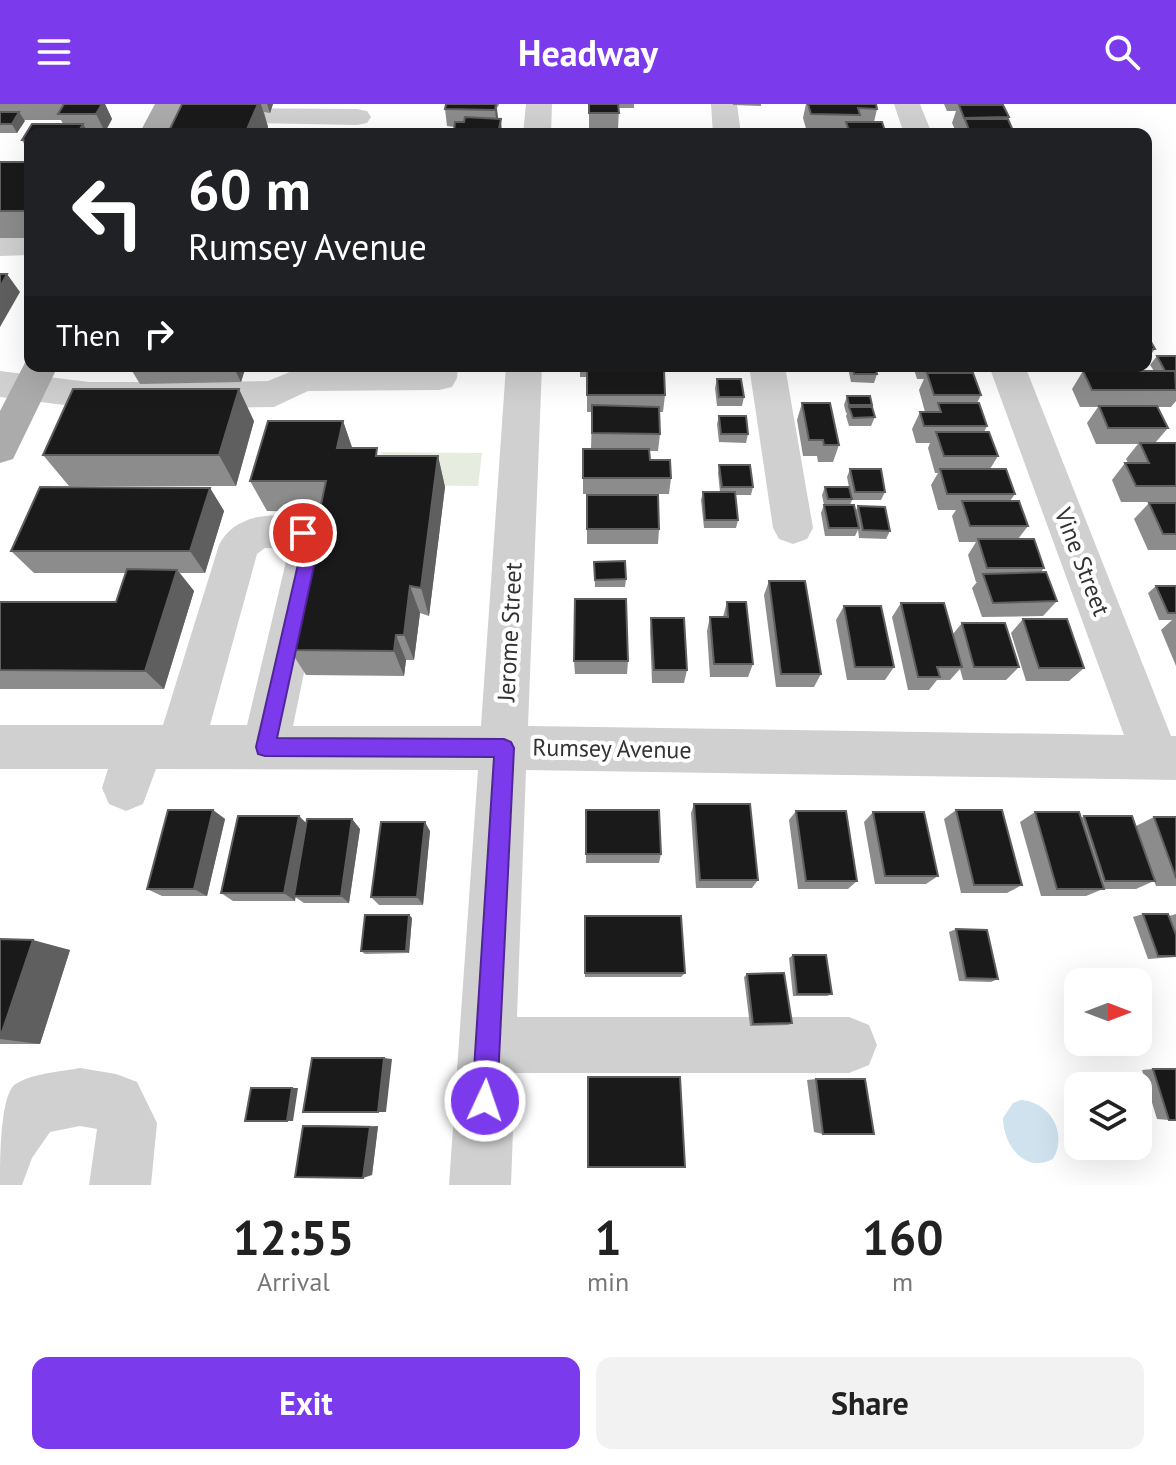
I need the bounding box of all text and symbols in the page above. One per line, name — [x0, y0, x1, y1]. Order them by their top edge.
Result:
text: Headway — [518, 29, 658, 76]
icon: menu — [32, 30, 76, 74]
icon: search — [1100, 30, 1144, 74]
text: 60 m — [188, 153, 311, 225]
icon: left — [56, 160, 160, 264]
text: Rumsey Avenue — [188, 223, 427, 270]
icon: right — [137, 312, 181, 356]
text: Then — [56, 315, 121, 354]
pin — [269, 499, 337, 567]
street label: Vine Street — [1047, 503, 1117, 620]
icon: arrive — [281, 511, 325, 555]
street label: Jerome Street — [490, 561, 529, 703]
street label: Rumsey Avenue — [532, 732, 692, 765]
north arrow — [1064, 968, 1152, 1056]
map controls — [1064, 968, 1152, 1160]
position arrow — [443, 1059, 527, 1143]
button: layers — [1064, 1072, 1152, 1160]
text: 12:55 — [233, 1206, 354, 1268]
text: 1 — [594, 1206, 622, 1268]
text: 160 — [862, 1206, 943, 1268]
text: Arrival — [257, 1265, 330, 1298]
text: min — [587, 1265, 629, 1298]
text: m — [892, 1265, 913, 1298]
button: Exit — [32, 1357, 580, 1449]
button: Share — [596, 1357, 1144, 1449]

